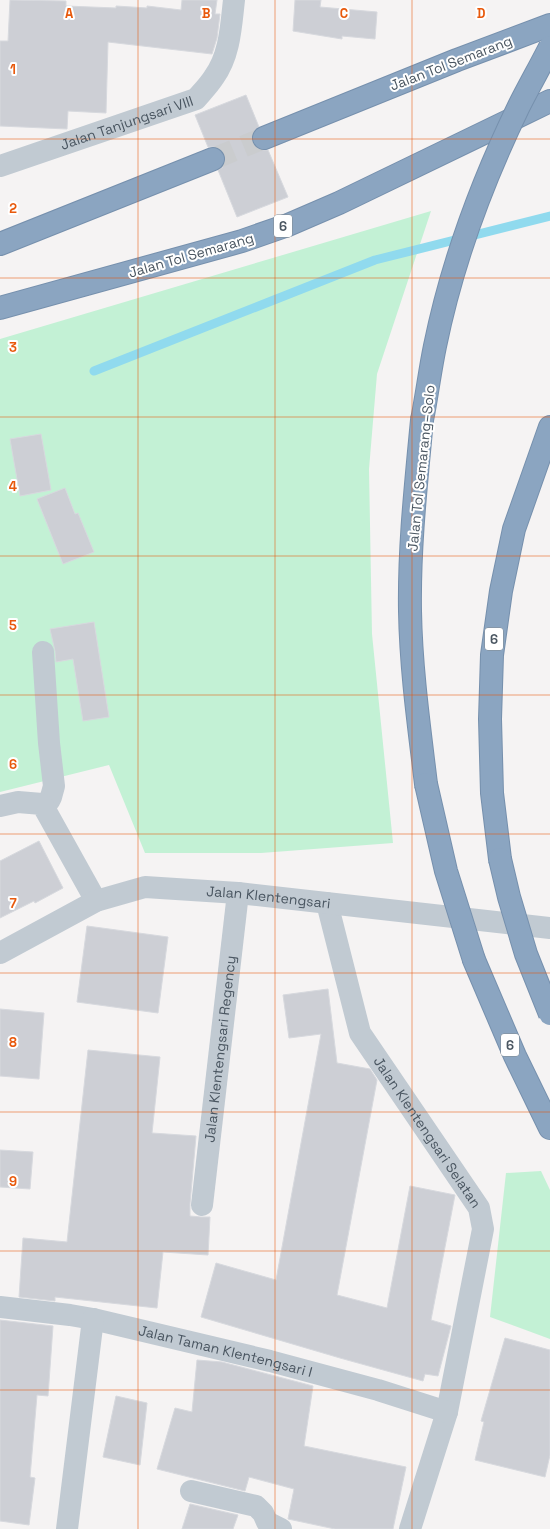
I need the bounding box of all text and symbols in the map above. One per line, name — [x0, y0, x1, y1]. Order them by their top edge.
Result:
text: A — [65, 5, 74, 22]
text: B — [202, 5, 211, 22]
text: C — [340, 5, 348, 22]
text: D — [477, 5, 486, 22]
street label: Jalan Tol Semarang — [387, 31, 515, 95]
text: 1 — [10, 61, 16, 78]
street label: Jalan Tanjungsari VIII — [58, 92, 196, 154]
text: 2 — [9, 200, 17, 217]
road number: 6 — [274, 215, 292, 237]
street label: Jalan Tol Semarang — [126, 229, 256, 281]
text: 3 — [9, 339, 17, 356]
street label: Jalan Tol Semarang–Solo — [403, 384, 439, 552]
text: 4 — [9, 478, 17, 495]
text: 5 — [9, 617, 17, 634]
road number: 6 — [485, 628, 503, 650]
text: 6 — [9, 756, 17, 773]
street label: Jalan Klentengsari — [206, 882, 331, 912]
text: 7 — [9, 895, 17, 912]
street label: Jalan Klentengsari Regency — [200, 955, 240, 1144]
text: 8 — [9, 1034, 17, 1051]
road number: 6 — [501, 1034, 519, 1056]
street label: Jalan Klentengsari Selatan — [370, 1053, 485, 1211]
text: 9 — [9, 1173, 17, 1190]
street label: Jalan Taman Klentengsari I — [137, 1321, 314, 1381]

